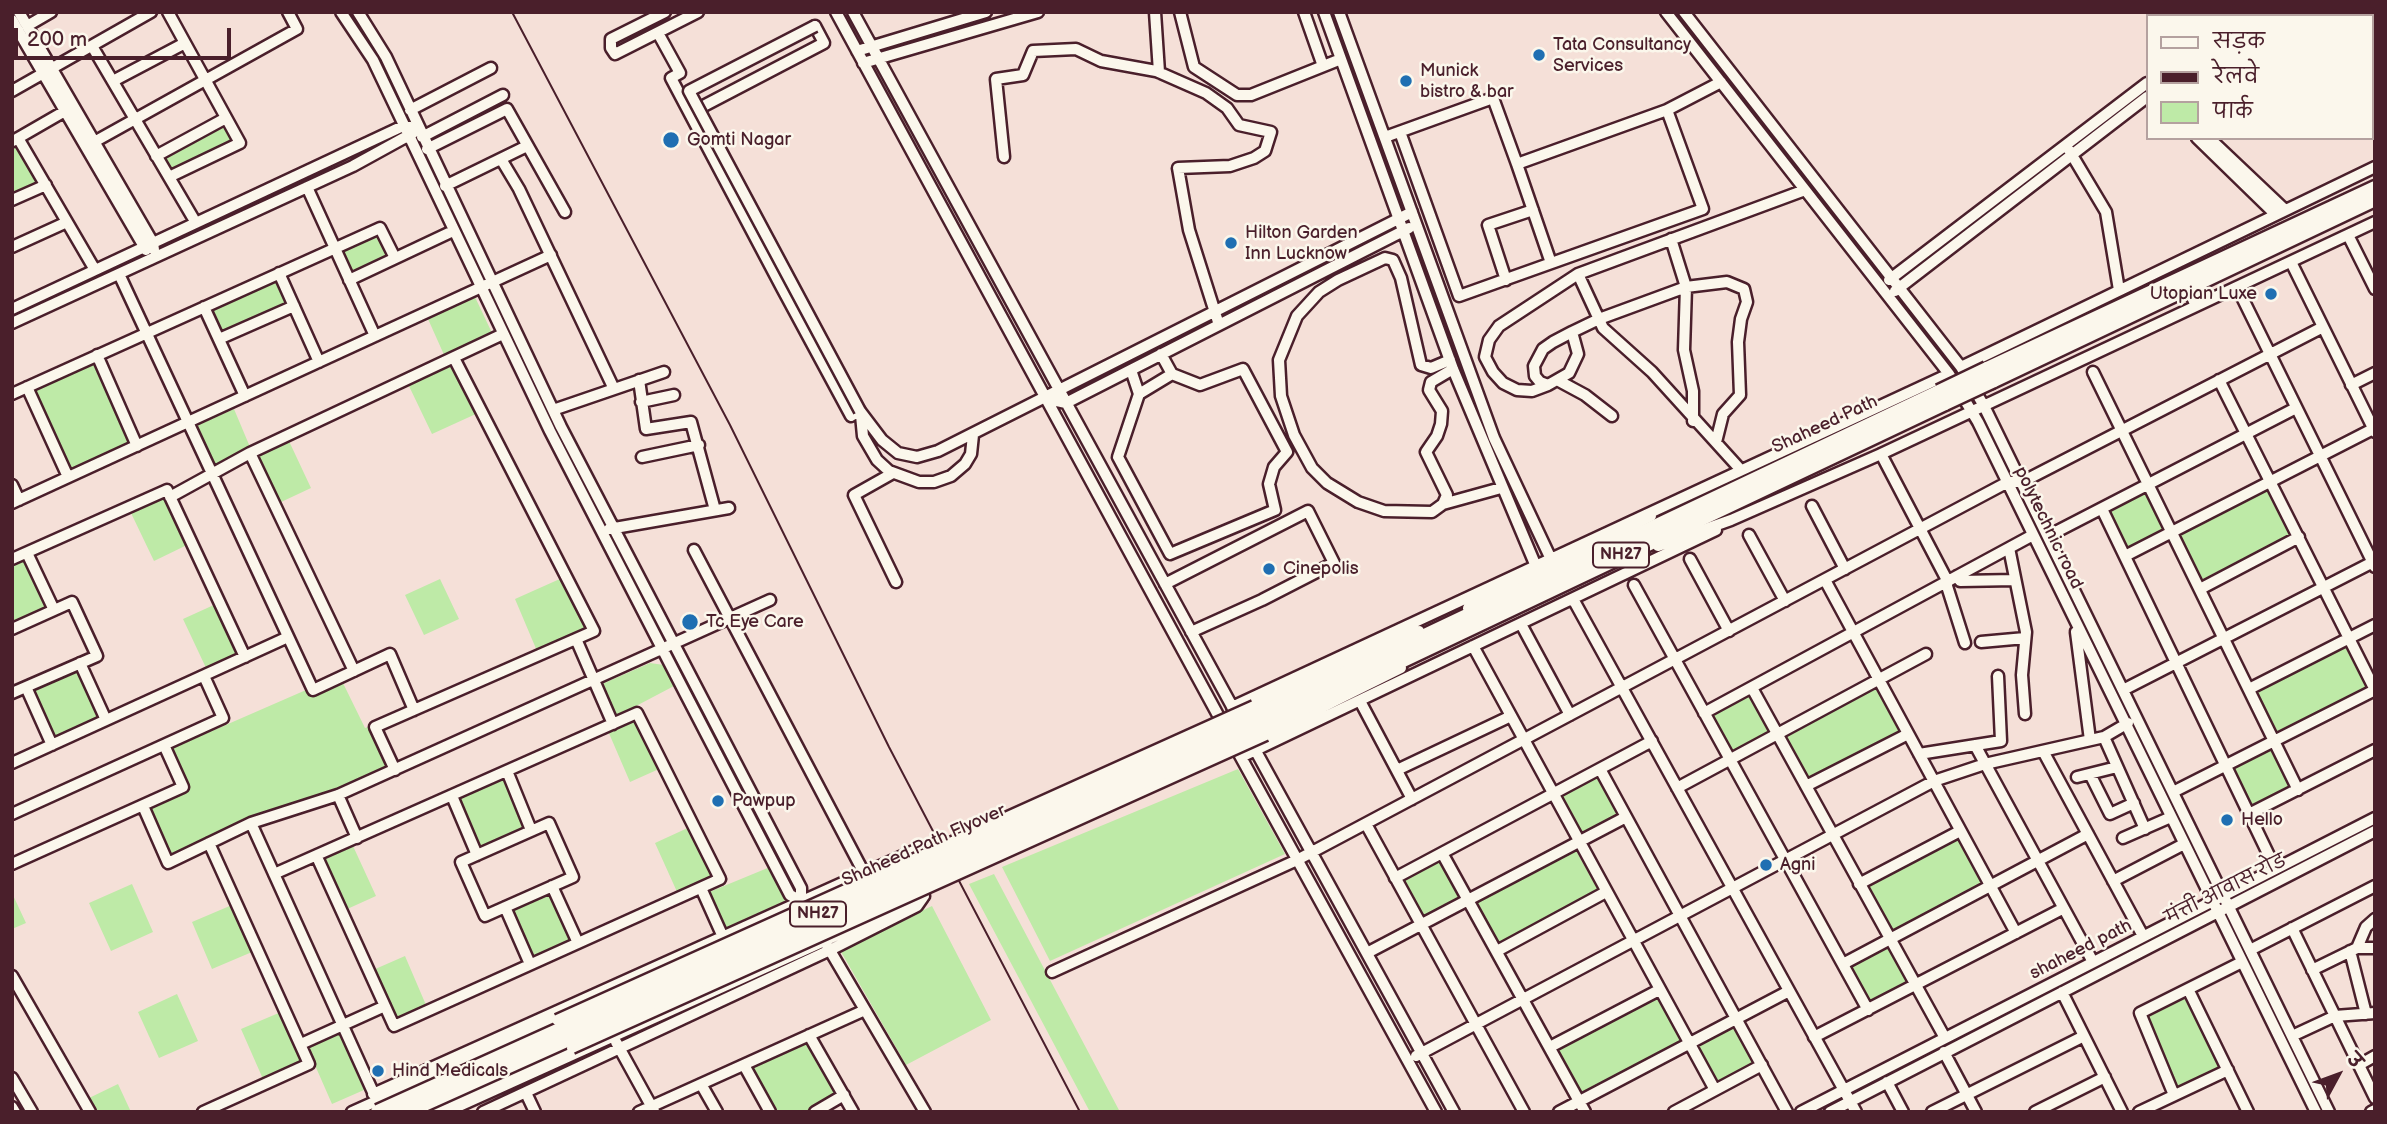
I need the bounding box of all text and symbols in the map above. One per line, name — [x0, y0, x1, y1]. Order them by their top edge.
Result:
scale bar — [18, 14, 234, 58]
legend — [2146, 14, 2373, 140]
text: 200 m — [27, 27, 87, 52]
text: सड़क — [2213, 29, 2265, 54]
place label: Tata Consultancy Services — [1553, 34, 1691, 76]
marker: Tata Consultancy Services — [1531, 47, 1547, 63]
place label: Munick bistro & bar — [1420, 60, 1514, 102]
text: रेलवे — [2213, 64, 2259, 89]
marker: Munick bistro & bar — [1398, 73, 1414, 89]
text: पार्क — [2213, 99, 2253, 124]
place label: Gomti Nagar — [687, 129, 791, 151]
marker: Gomti Nagar — [661, 130, 681, 150]
place label: Hilton Garden Inn Lucknow — [1245, 222, 1358, 264]
marker: Hilton Garden Inn Lucknow — [1223, 235, 1239, 251]
place label: Utopian Luxe — [2150, 283, 2257, 305]
marker: Utopian Luxe — [2263, 286, 2279, 302]
street label: Shaheed Path — [1769, 391, 1881, 459]
street label: polytechnic road — [2009, 463, 2087, 593]
road number: NH27 — [1593, 542, 1649, 568]
place label: Cinepolis — [1283, 558, 1359, 580]
marker: Cinepolis — [1261, 561, 1277, 577]
place label: Tc Eye Care — [706, 611, 804, 633]
marker: Tc Eye Care — [680, 612, 700, 632]
place label: Pawpup — [732, 790, 796, 812]
marker: Pawpup — [710, 793, 726, 809]
street label: Shaheed Path Flyover — [839, 800, 1009, 892]
place label: Hello — [2241, 809, 2283, 831]
marker: Hello — [2219, 812, 2235, 828]
street label: मंत्ती आवास रोड — [2162, 850, 2290, 930]
place label: Agni — [1780, 854, 1815, 876]
marker: Agni — [1758, 857, 1774, 873]
road number: NH27 — [790, 902, 846, 926]
street label: shaheed path — [2026, 915, 2136, 985]
north arrow — [2303, 1040, 2373, 1110]
text: उ — [2341, 1049, 2367, 1073]
place label: Hind Medicals — [392, 1060, 508, 1082]
marker: Hind Medicals — [370, 1063, 386, 1079]

